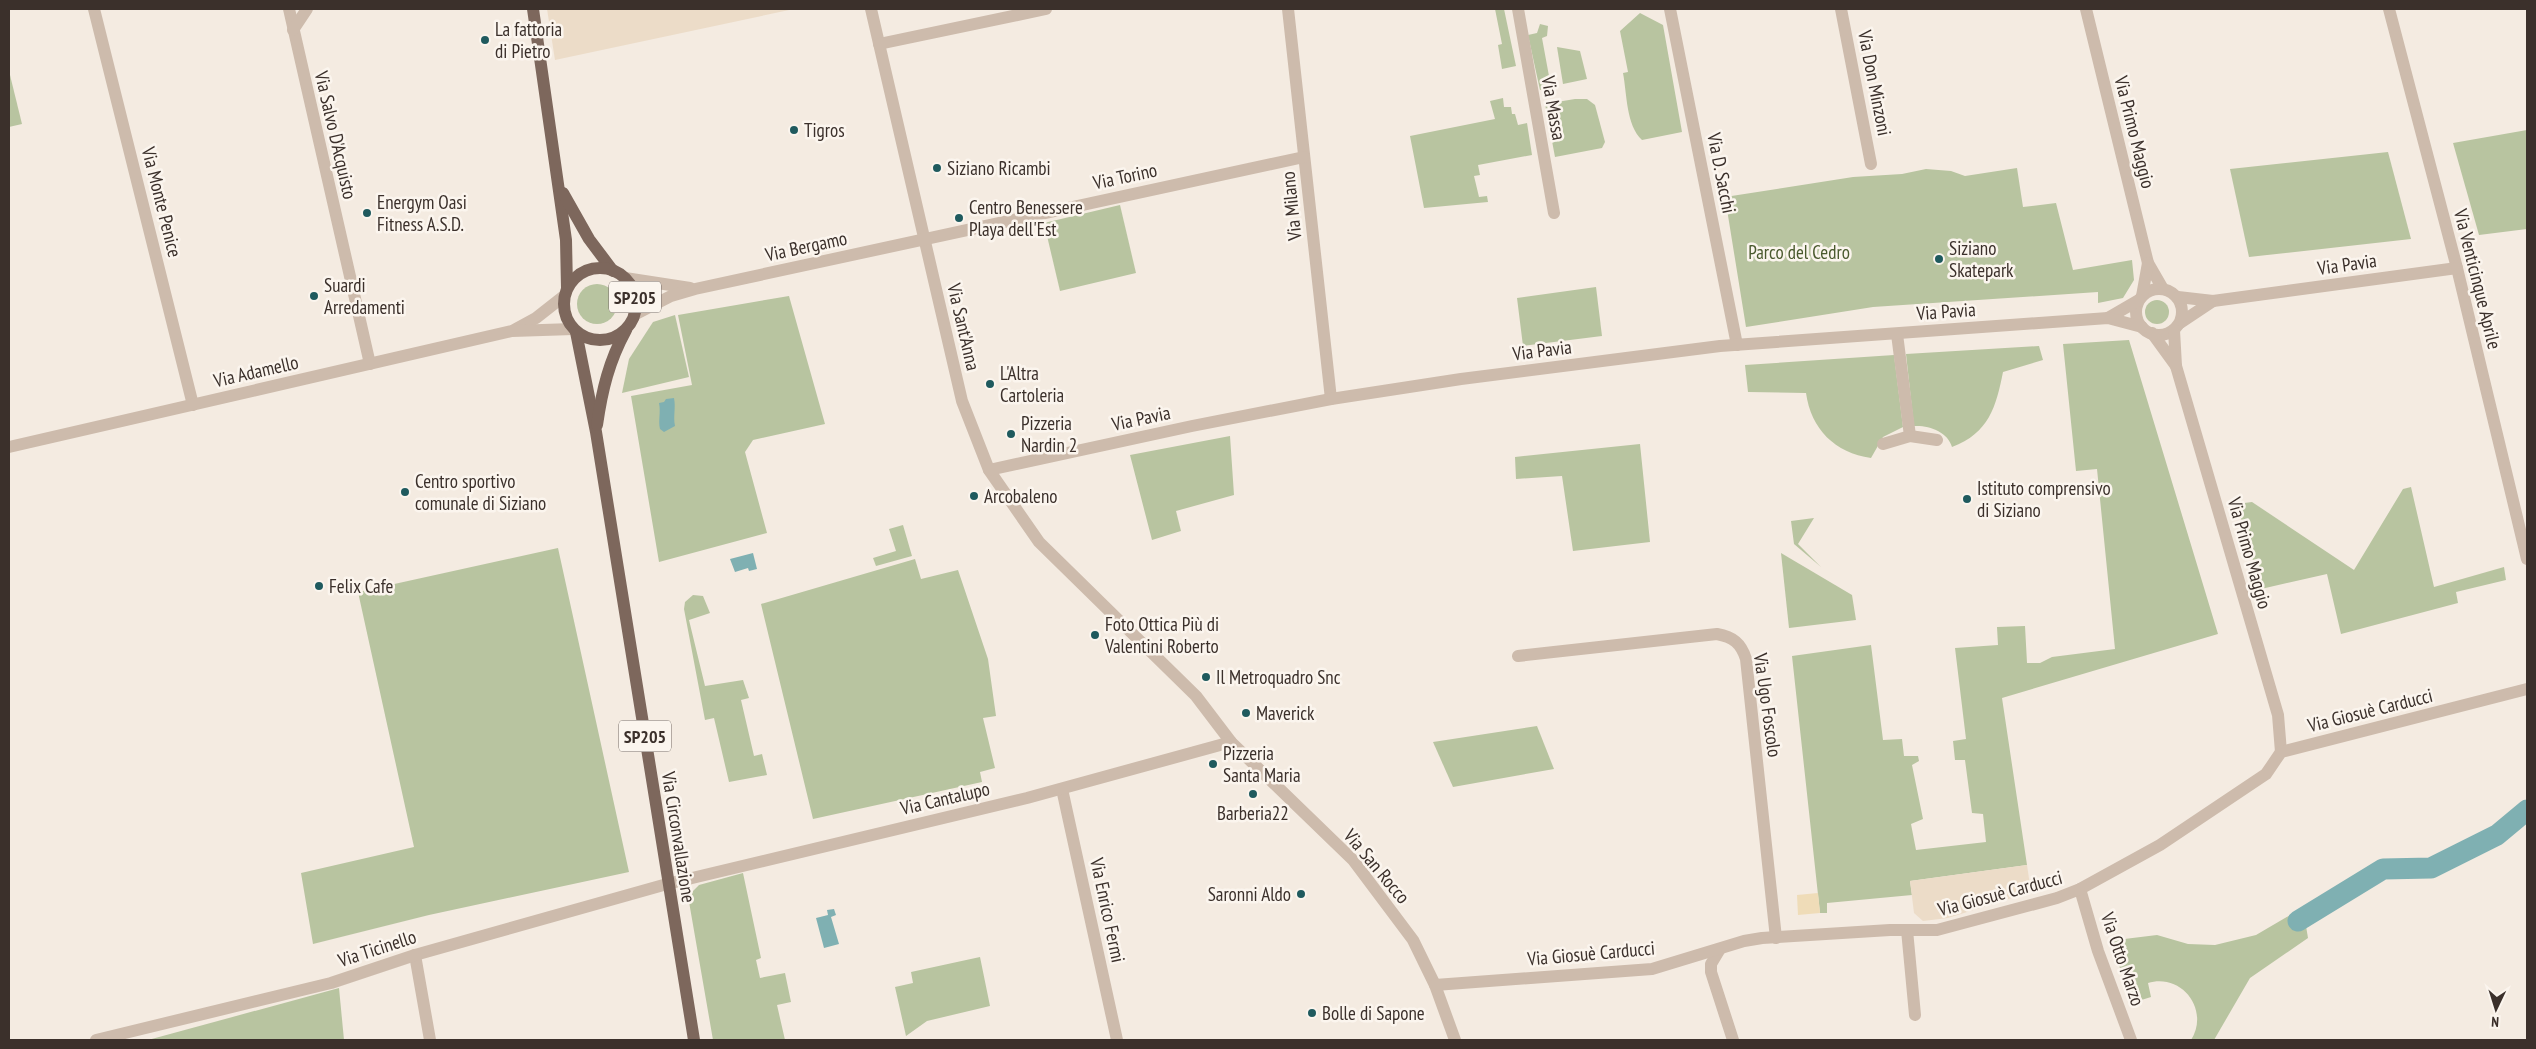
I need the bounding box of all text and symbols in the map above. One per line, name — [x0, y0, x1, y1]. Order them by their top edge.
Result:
place label: La fattoria di Pietro — [495, 17, 562, 63]
street label: Via Don Minzoni — [1853, 27, 1897, 138]
marker: La fattoria di Pietro — [479, 34, 491, 46]
street label: Via Salvo D'Acquisto — [309, 68, 362, 201]
street label: Via Primo Maggio — [2109, 72, 2161, 191]
street label: Via Massa — [1536, 73, 1571, 142]
place label: Tigros — [804, 118, 845, 142]
marker: Tigros — [788, 124, 800, 136]
street label: Via D. Sacchi — [1702, 130, 1742, 215]
street label: Via Monte Penice — [136, 143, 187, 260]
place label: Siziano Ricambi — [947, 156, 1051, 180]
street label: Via Torino — [1090, 158, 1159, 195]
marker: Siziano Ricambi — [931, 162, 943, 174]
street label: Via Milano — [1275, 170, 1307, 243]
place label: Energym Oasi Fitness A.S.D. — [377, 190, 467, 236]
place label: Centro Benessere Playa dell'Est — [969, 195, 1083, 241]
street label: Via Venticinque Aprile — [2449, 206, 2507, 352]
marker: Energym Oasi Fitness A.S.D. — [361, 207, 373, 219]
marker: Centro Benessere Playa dell'Est — [953, 212, 965, 224]
street label: Via Bergamo — [762, 226, 849, 267]
place label: Siziano Skatepark — [1949, 236, 2014, 282]
park label: Parco del Cedro — [1748, 240, 1850, 264]
street label: Via Pavia — [2315, 248, 2378, 280]
marker: Siziano Skatepark — [1933, 253, 1945, 265]
place label: Suardi Arredamenti — [324, 273, 405, 319]
street label: Via Sant'Anna — [942, 280, 986, 373]
road number: SP205 — [609, 282, 661, 312]
marker: Suardi Arredamenti — [308, 290, 320, 302]
street label: Via Pavia — [1915, 297, 1976, 325]
street label: Via Pavia — [1510, 334, 1573, 366]
street label: Via Adamello — [210, 350, 301, 393]
place label: L'Altra Cartoleria — [1000, 361, 1064, 407]
marker: L'Altra Cartoleria — [984, 378, 996, 390]
street label: Via Pavia — [1109, 400, 1173, 436]
place label: Pizzeria Nardin 2 — [1021, 411, 1077, 457]
marker: Pizzeria Nardin 2 — [1005, 428, 1017, 440]
place label: Centro sportivo comunale di Siziano — [415, 469, 546, 515]
place label: Istituto comprensivo di Siziano — [1977, 476, 2111, 522]
place label: Arcobaleno — [984, 484, 1058, 508]
marker: Centro sportivo comunale di Siziano — [399, 486, 411, 498]
marker: Arcobaleno — [968, 490, 980, 502]
marker: Istituto comprensivo di Siziano — [1961, 493, 1973, 505]
street label: Via Primo Maggio — [2222, 493, 2277, 612]
place label: Felix Cafe — [329, 574, 393, 598]
marker: Felix Cafe — [313, 580, 325, 592]
place label: Foto Ottica Più di Valentini Roberto — [1104, 612, 1219, 658]
marker: Foto Ottica Più di Valentini Roberto — [1089, 629, 1101, 641]
street label: Via Ugo Foscolo — [1749, 651, 1787, 758]
place label: Il Metroquadro Snc — [1216, 665, 1341, 689]
marker: Il Metroquadro Snc — [1200, 671, 1212, 683]
street label: Via Giosuè Carducci — [2304, 683, 2435, 737]
place label: Maverick — [1256, 701, 1315, 725]
marker: Maverick — [1240, 707, 1252, 719]
road number: SP205 — [619, 720, 671, 751]
place label: Pizzeria Santa Maria — [1223, 741, 1301, 787]
marker: Pizzeria Santa Maria — [1207, 758, 1219, 770]
street label: Via Circonvallazione — [657, 769, 701, 904]
street label: Via Cantalupo — [897, 776, 992, 820]
marker: Barberia22 — [1247, 788, 1259, 800]
place label: Barberia22 — [1217, 801, 1289, 825]
street label: Via San Rocco — [1338, 823, 1415, 908]
street label: Via Enrico Fermi — [1085, 854, 1131, 965]
street label: Via Giosuè Carducci — [1934, 865, 2065, 921]
place label: Saronni Aldo — [1208, 882, 1291, 906]
marker: Saronni Aldo — [1295, 888, 1307, 900]
street label: Via Otto Marzo — [2095, 908, 2150, 1009]
street label: Via Ticinello — [334, 924, 419, 972]
street label: Via Giosuè Carducci — [1525, 935, 1656, 971]
north arrow — [2471, 984, 2521, 1034]
place label: Bolle di Sapone — [1322, 1001, 1425, 1025]
marker: Bolle di Sapone — [1306, 1007, 1318, 1019]
text: N — [2491, 1013, 2499, 1031]

